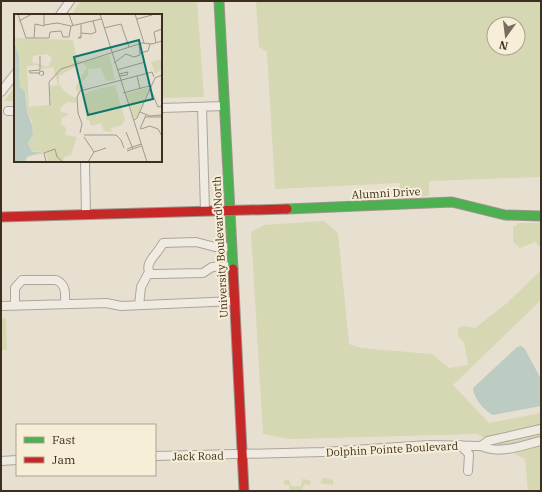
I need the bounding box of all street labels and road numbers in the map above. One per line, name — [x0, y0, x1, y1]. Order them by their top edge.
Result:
street label: University Boulevard North — [209, 176, 231, 318]
street label: Alumni Drive — [351, 184, 421, 202]
street label: Dolphin Pointe Boulevard — [325, 439, 459, 459]
street label: Jack Road — [172, 449, 224, 463]

